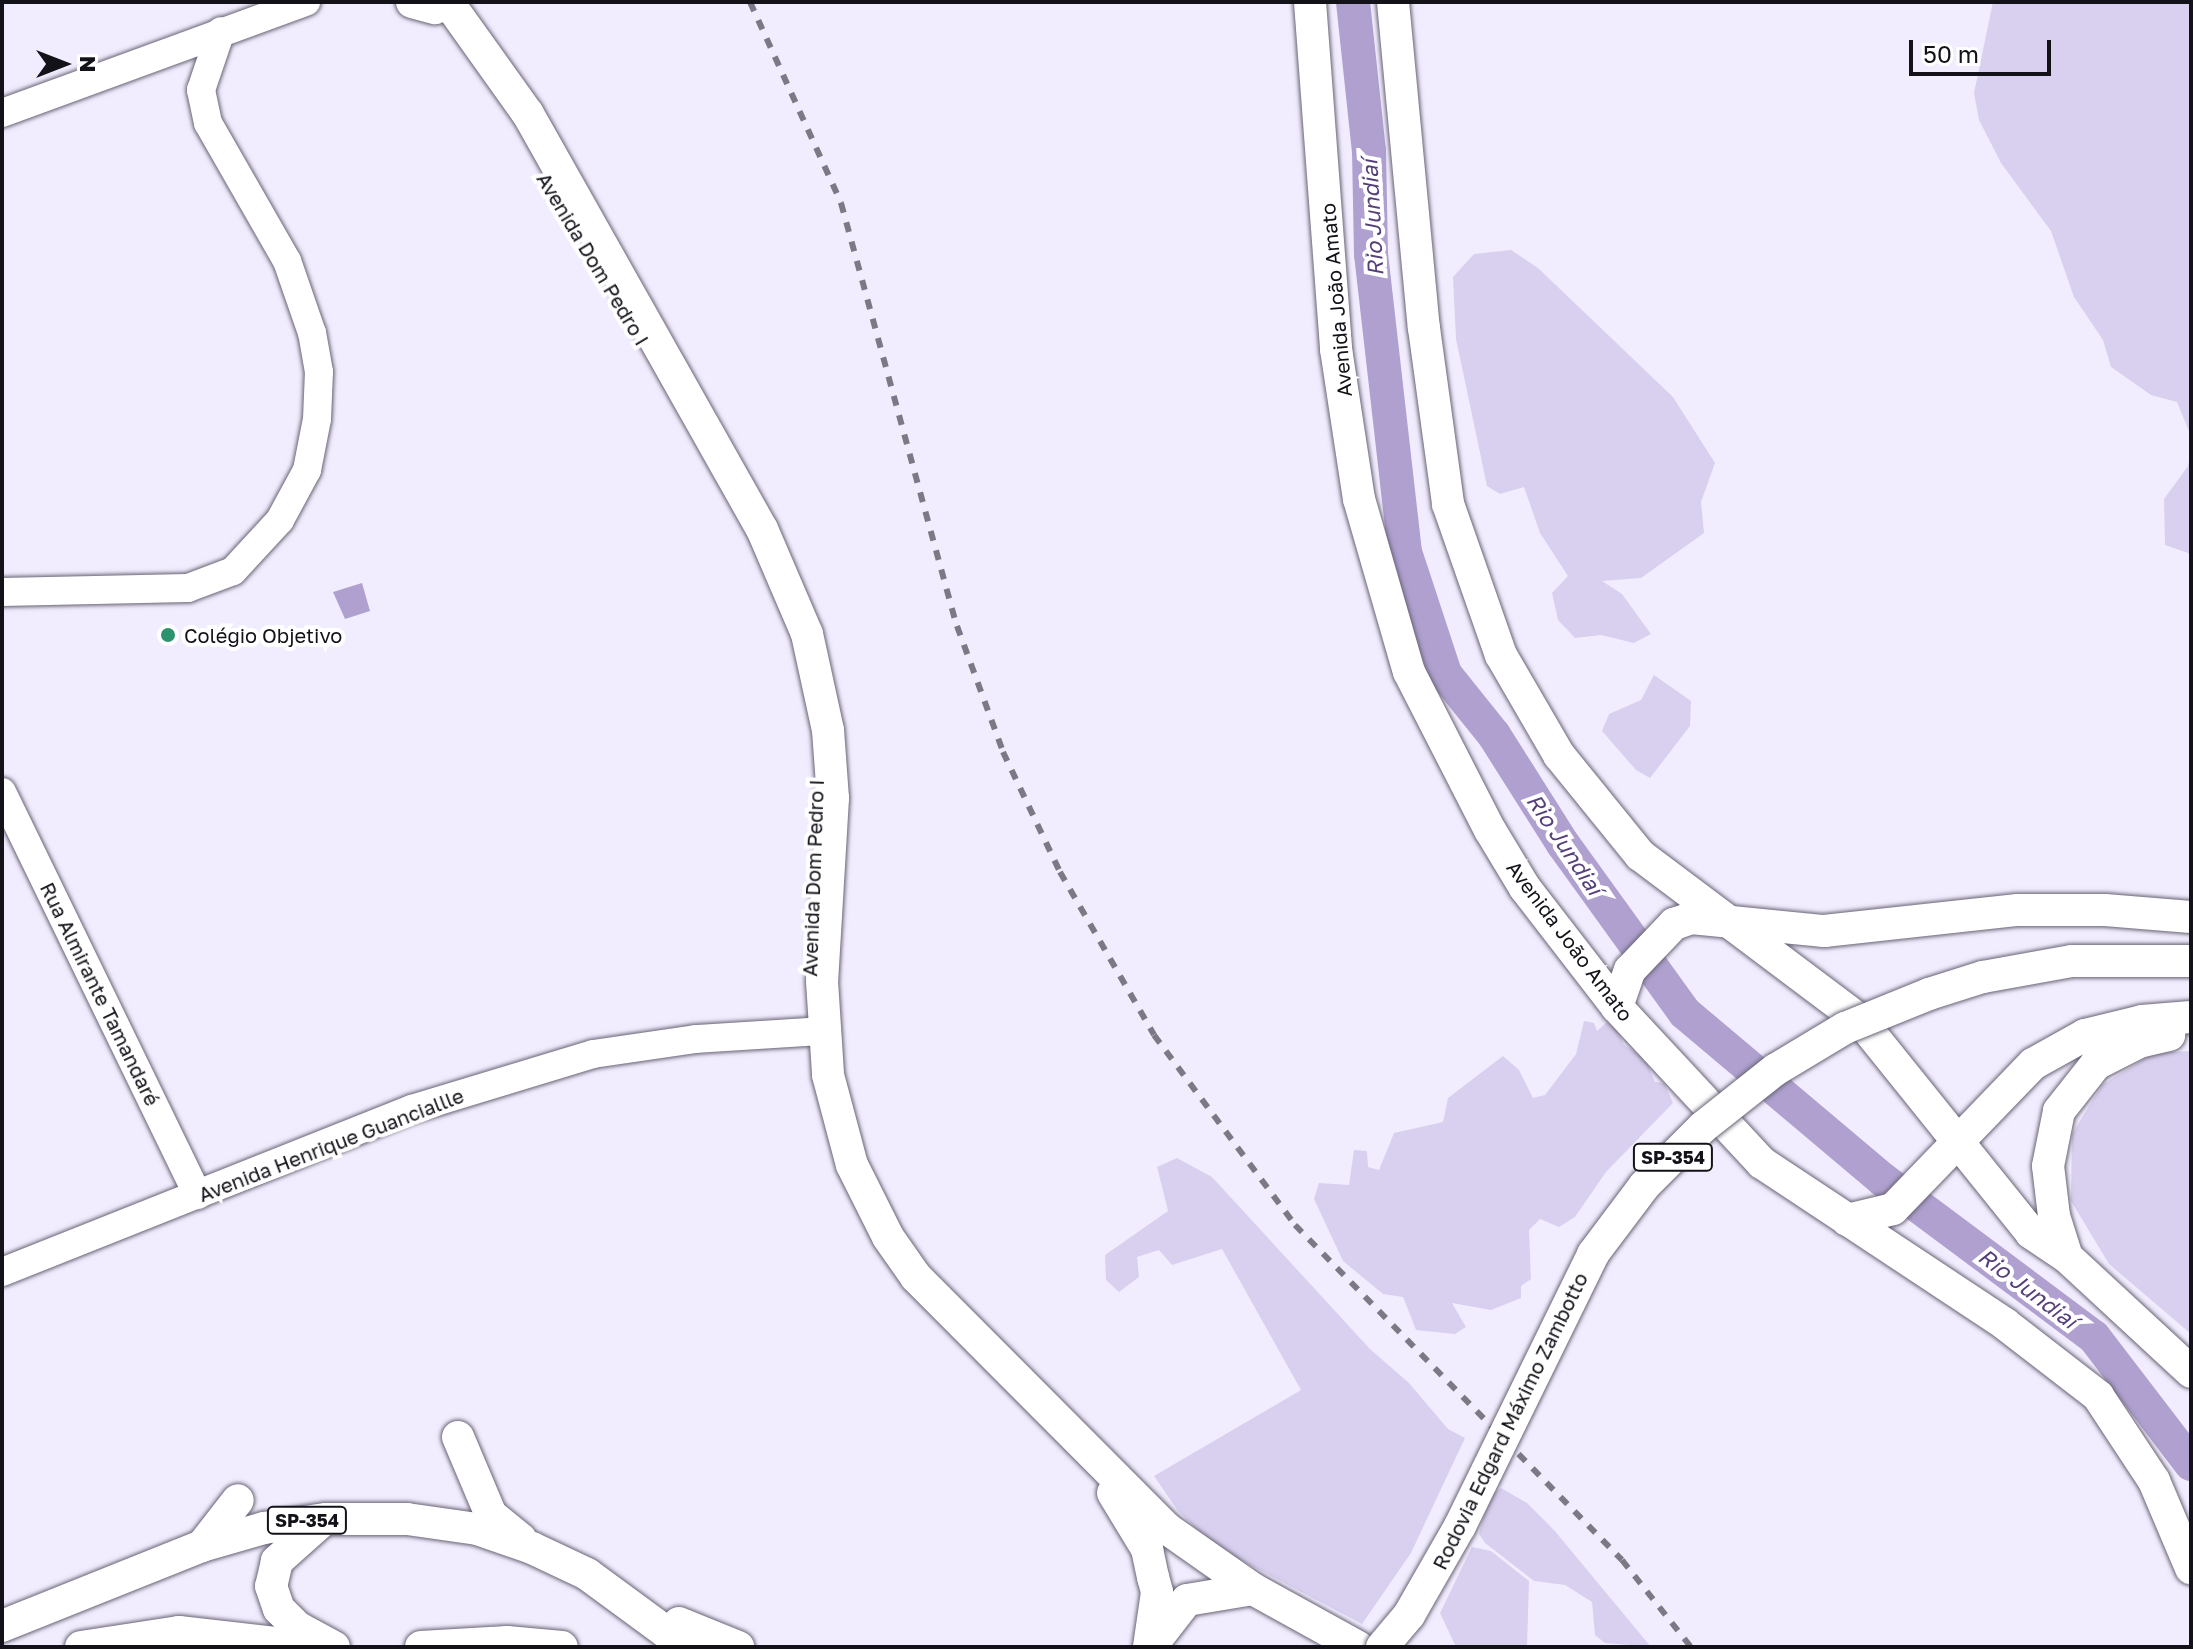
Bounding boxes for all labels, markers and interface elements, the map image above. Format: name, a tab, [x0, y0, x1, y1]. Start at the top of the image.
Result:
north arrow	[24, 24, 104, 104]
scale bar	[1913, 24, 2055, 74]
text: 50 m	[1923, 39, 1979, 68]
text: N	[75, 56, 102, 72]
water label: Rio Jundiaí	[1356, 159, 1388, 277]
street label: Avenida Dom Pedro I	[532, 168, 654, 350]
street label: Avenida João Amato	[1316, 202, 1356, 398]
place label: Colégio Objetivo	[184, 623, 342, 647]
marker: Colégio Objetivo	[159, 626, 177, 644]
street label: Avenida Dom Pedro I	[798, 779, 828, 977]
water label: Rio Jundiaí	[1522, 788, 1608, 900]
street label: Avenida João Amato	[1502, 856, 1638, 1026]
street label: Rua Almirante Tamandaré	[35, 878, 165, 1110]
street label: Avenida Henrique Guanciallle	[195, 1083, 467, 1207]
road number: SP-354	[1631, 1143, 1715, 1171]
water label: Rio Jundiaí	[1974, 1242, 2082, 1334]
street label: Rodovia Edgard Máximo Zambotto	[1427, 1269, 1593, 1573]
road number: SP-354	[265, 1506, 349, 1534]

